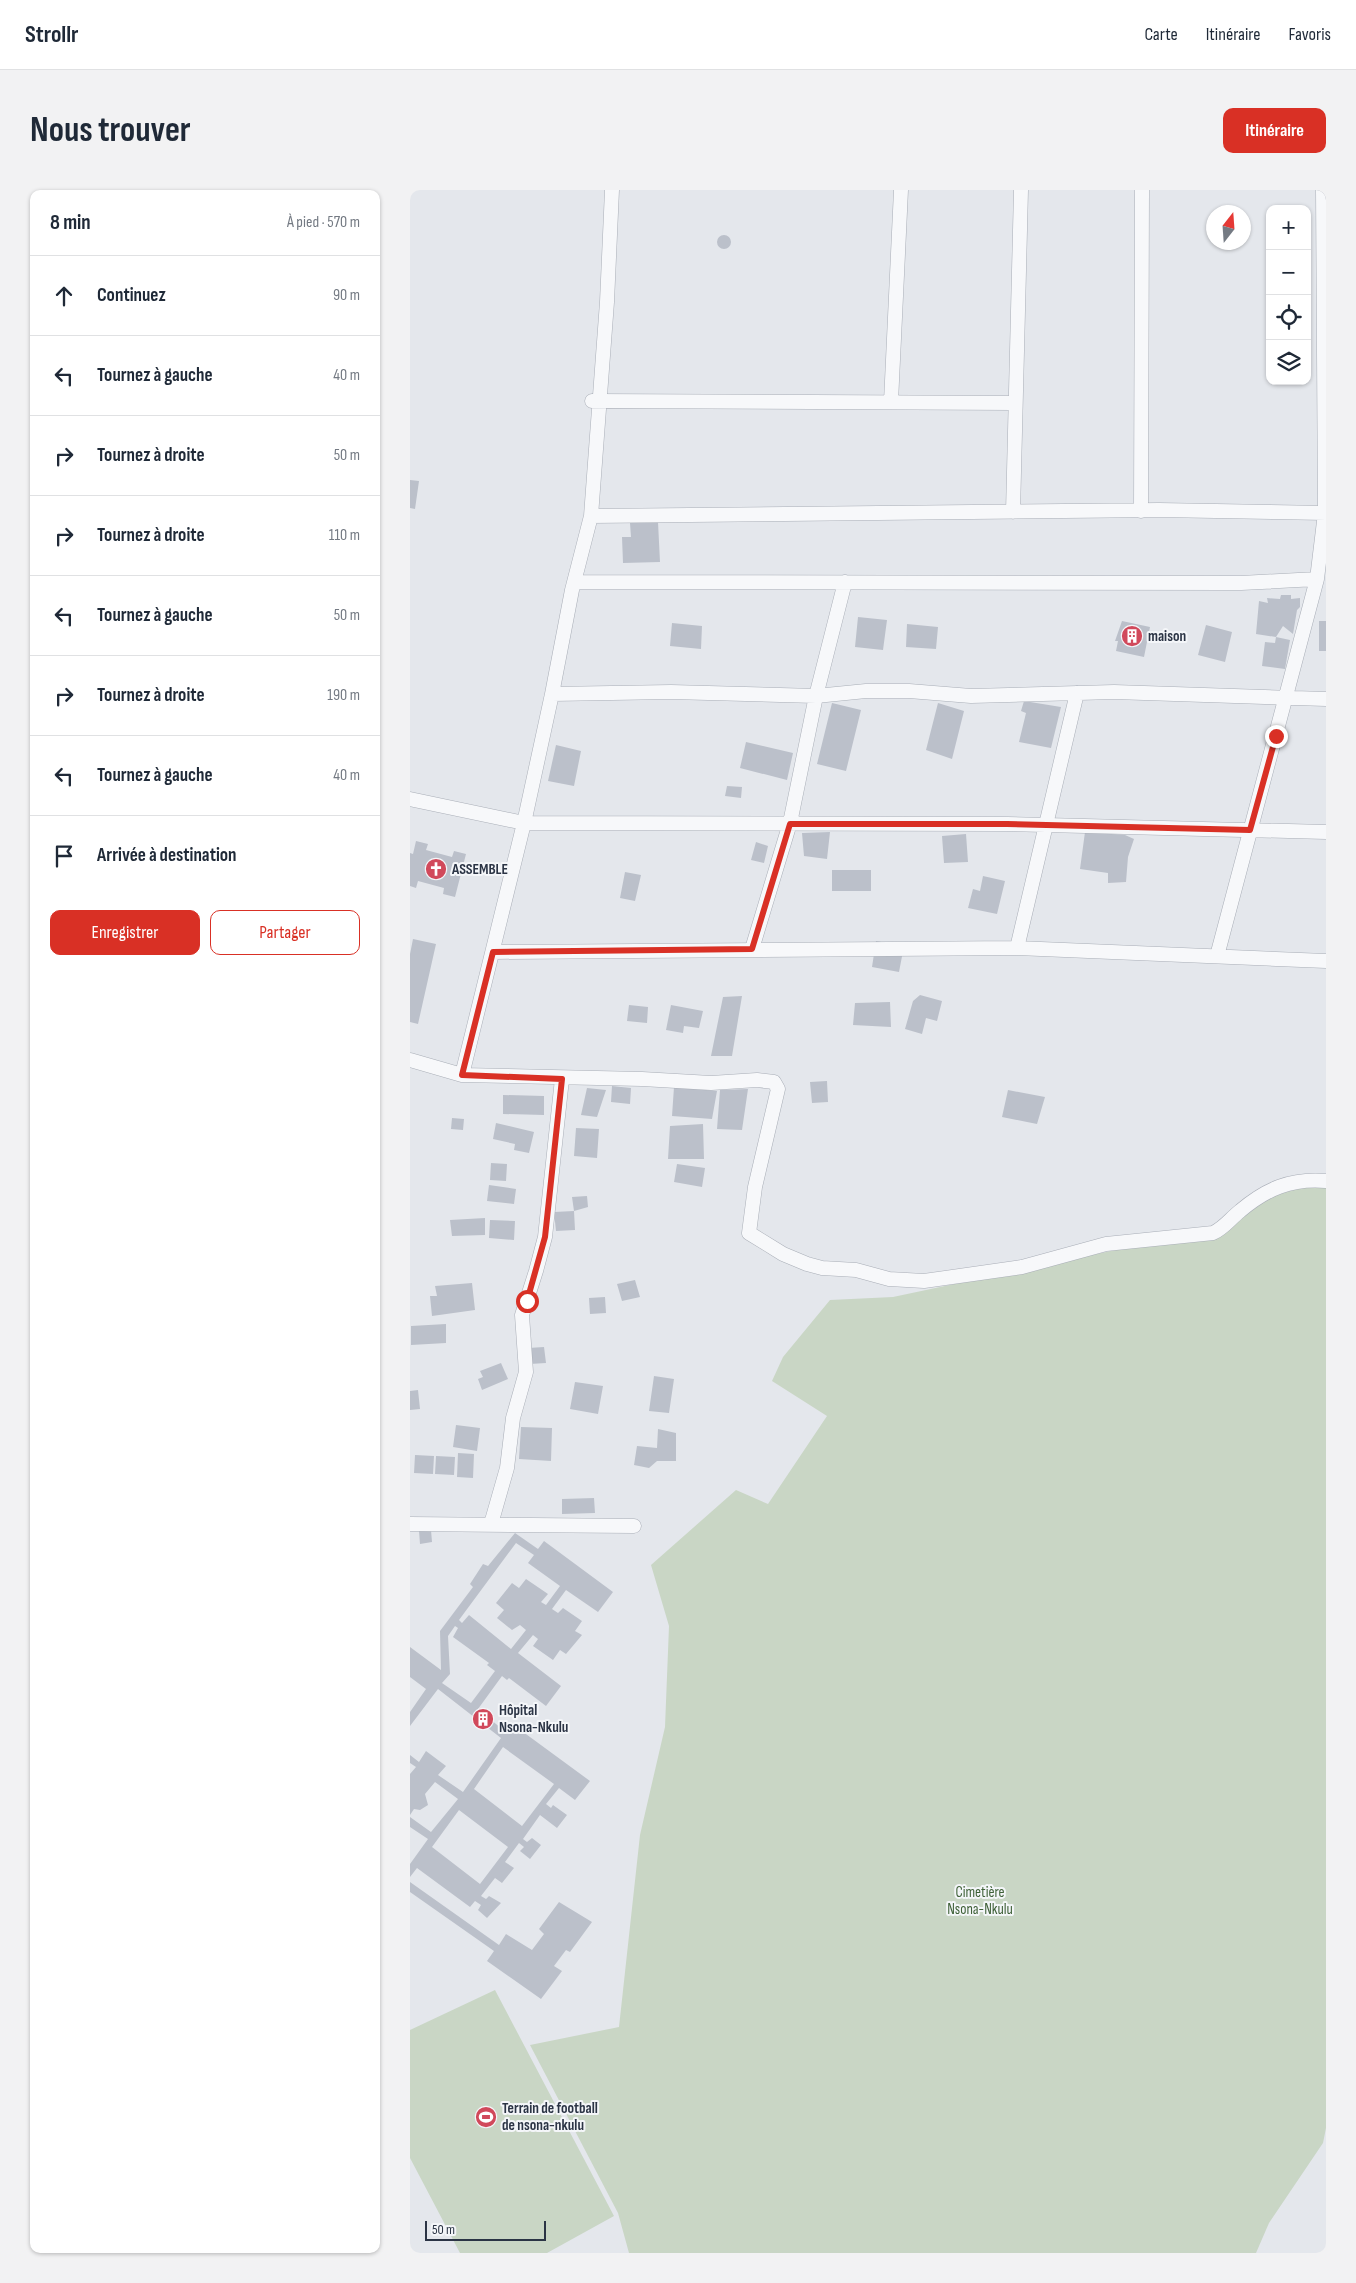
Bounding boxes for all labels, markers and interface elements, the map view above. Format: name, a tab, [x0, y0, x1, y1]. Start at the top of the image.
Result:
text: Strollr	[25, 20, 79, 49]
text: Carte	[1144, 24, 1178, 45]
text: Itinéraire	[1206, 24, 1260, 45]
text: Favoris	[1288, 24, 1331, 45]
button: Itinéraire	[1223, 108, 1326, 153]
text: Nous trouver	[30, 109, 191, 152]
north arrow	[1206, 205, 1251, 250]
map controls	[1266, 205, 1311, 385]
button: +	[1266, 205, 1311, 250]
text: 8 min	[50, 210, 91, 235]
text: À pied · 570 m	[287, 213, 360, 232]
button: −	[1266, 250, 1311, 295]
icon: ahead	[50, 282, 78, 310]
text: Continuez	[97, 284, 166, 307]
text: 90 m	[333, 286, 360, 305]
button: locate	[1266, 295, 1311, 340]
button: layers	[1266, 340, 1311, 385]
icon: left	[50, 362, 78, 390]
text: Tournez à gauche	[97, 364, 213, 387]
text: 40 m	[333, 366, 360, 385]
icon: right	[50, 442, 78, 470]
text: Tournez à droite	[97, 444, 205, 467]
text: 50 m	[334, 446, 360, 465]
icon: right	[50, 522, 78, 550]
text: Tournez à droite	[97, 524, 205, 547]
text: 110 m	[329, 526, 360, 545]
icon: left	[50, 602, 78, 630]
text: Tournez à gauche	[97, 604, 213, 627]
text: 50 m	[334, 606, 360, 625]
building icon: maison	[1120, 624, 1144, 648]
place label: maison	[1148, 627, 1186, 646]
icon: right	[50, 682, 78, 710]
text: Tournez à droite	[97, 684, 205, 707]
text: 190 m	[327, 686, 360, 705]
route end	[1265, 725, 1288, 748]
icon: left	[50, 762, 78, 790]
text: Tournez à gauche	[97, 764, 213, 787]
text: 40 m	[333, 766, 360, 785]
icon: arrive	[50, 842, 78, 870]
text: Arrivée à destination	[97, 844, 237, 867]
church icon: ASSEMBLE	[424, 857, 448, 881]
place label: ASSEMBLE	[451, 860, 508, 879]
button: Enregistrer	[50, 910, 200, 955]
button: Partager	[210, 910, 360, 955]
route start	[516, 1290, 539, 1313]
place label: Hôpital Nsona-Nkulu	[499, 1701, 568, 1737]
building icon: Hôpital Nsona-Nkulu	[471, 1707, 495, 1731]
park label: Cimetière Nsona-Nkulu	[947, 1883, 1013, 1919]
place label: Terrain de football de nsona-nkulu	[502, 2099, 598, 2135]
sports icon: Terrain de football de nsona-nkulu	[474, 2105, 498, 2129]
scale bar	[425, 2218, 546, 2241]
text: 50 m	[432, 2221, 455, 2238]

